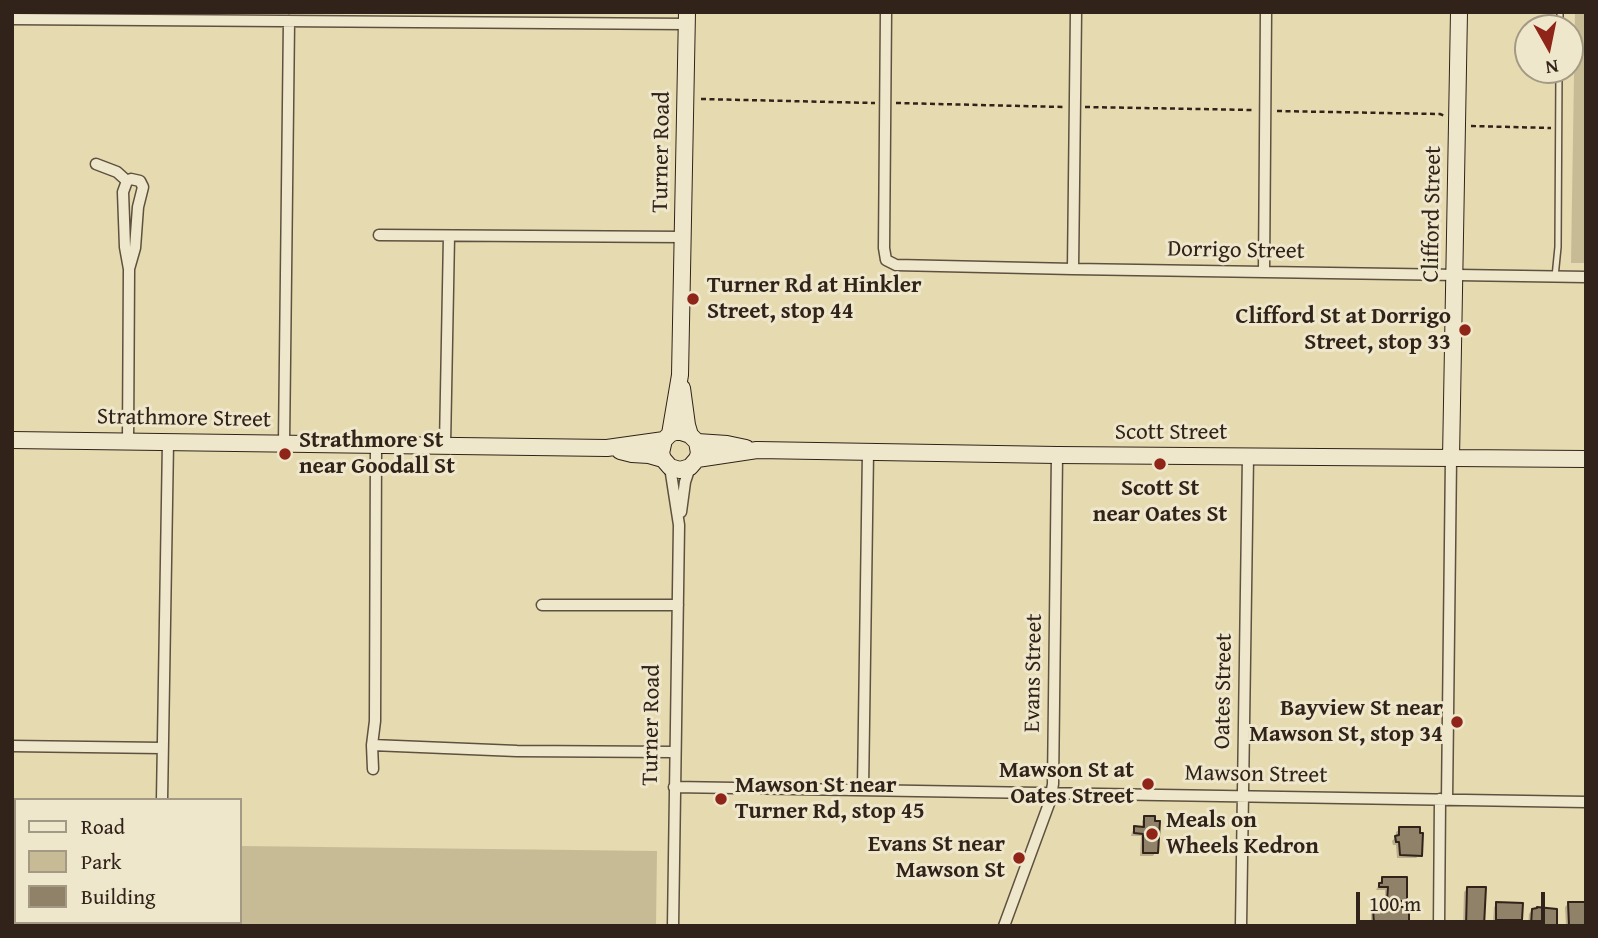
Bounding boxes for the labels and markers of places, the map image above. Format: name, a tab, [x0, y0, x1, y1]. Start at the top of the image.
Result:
place label: Turner Rd at Hinkler Street, stop 44	[707, 272, 922, 326]
marker: Turner Rd at Hinkler Street, stop 44	[685, 291, 701, 307]
place label: Clifford St at Dorrigo Street, stop 33	[1236, 303, 1451, 357]
marker: Clifford St at Dorrigo Street, stop 33	[1457, 322, 1473, 338]
place label: Strathmore St near Goodall St	[299, 427, 455, 481]
marker: Strathmore St near Goodall St	[277, 446, 293, 462]
marker: Scott St near Oates St	[1152, 456, 1168, 472]
place label: Scott St near Oates St	[1093, 475, 1227, 529]
place label: Bayview St near Mawson St, stop 34	[1249, 695, 1443, 749]
marker: Bayview St near Mawson St, stop 34	[1449, 714, 1465, 730]
place label: Mawson St at Oates Street	[999, 757, 1134, 811]
place label: Mawson St near Turner Rd, stop 45	[735, 772, 925, 826]
marker: Mawson St at Oates Street	[1140, 776, 1156, 792]
marker: Mawson St near Turner Rd, stop 45	[713, 791, 729, 807]
place label: Meals on Wheels Kedron	[1166, 807, 1319, 861]
marker: Meals on Wheels Kedron	[1144, 826, 1160, 842]
place label: Evans St near Mawson St	[868, 831, 1005, 885]
marker: Evans St near Mawson St	[1011, 850, 1027, 866]

